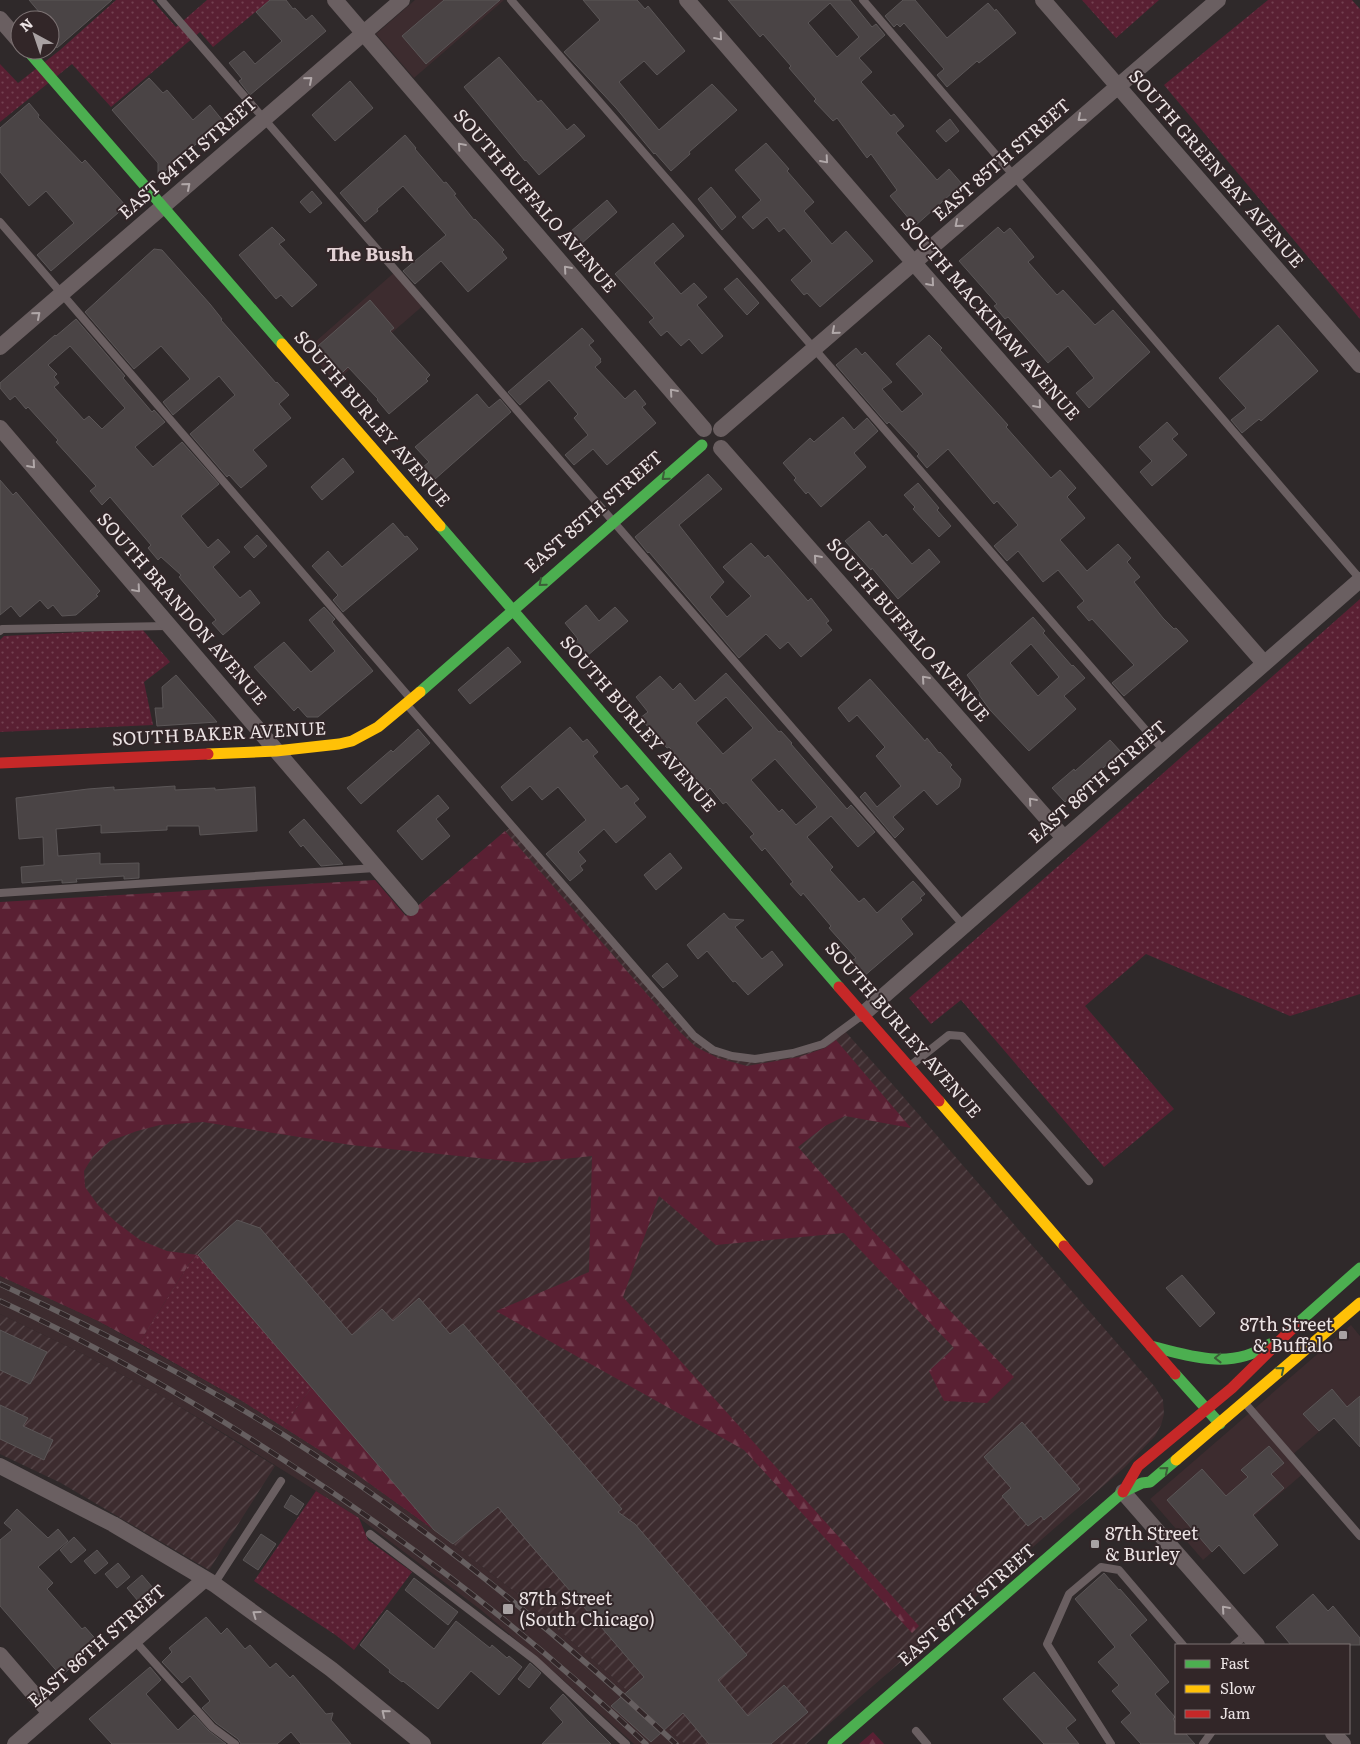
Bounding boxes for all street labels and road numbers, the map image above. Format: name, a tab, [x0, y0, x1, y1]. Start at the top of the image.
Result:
street label: SOUTH GREEN BAY AVENUE	[1123, 63, 1311, 273]
street label: EAST 84TH STREET	[112, 89, 262, 225]
street label: EAST 85TH STREET	[926, 91, 1076, 227]
street label: SOUTH BUFFALO AVENUE	[448, 102, 624, 298]
street label: SOUTH MACKINAW AVENUE	[895, 210, 1087, 426]
street label: SOUTH BURLEY AVENUE	[289, 324, 458, 512]
street label: EAST 85TH STREET	[518, 443, 668, 579]
street label: SOUTH BRANDON AVENUE	[92, 506, 274, 710]
street label: SOUTH BUFFALO AVENUE	[821, 531, 997, 727]
street label: SOUTH BURLEY AVENUE	[555, 629, 724, 817]
street label: SOUTH BAKER AVENUE	[111, 713, 327, 752]
street label: EAST 86TH STREET	[1022, 713, 1172, 849]
street label: SOUTH BURLEY AVENUE	[820, 935, 989, 1123]
street label: EAST 87TH STREET	[891, 1536, 1041, 1672]
street label: EAST 86TH STREET	[21, 1577, 171, 1713]

